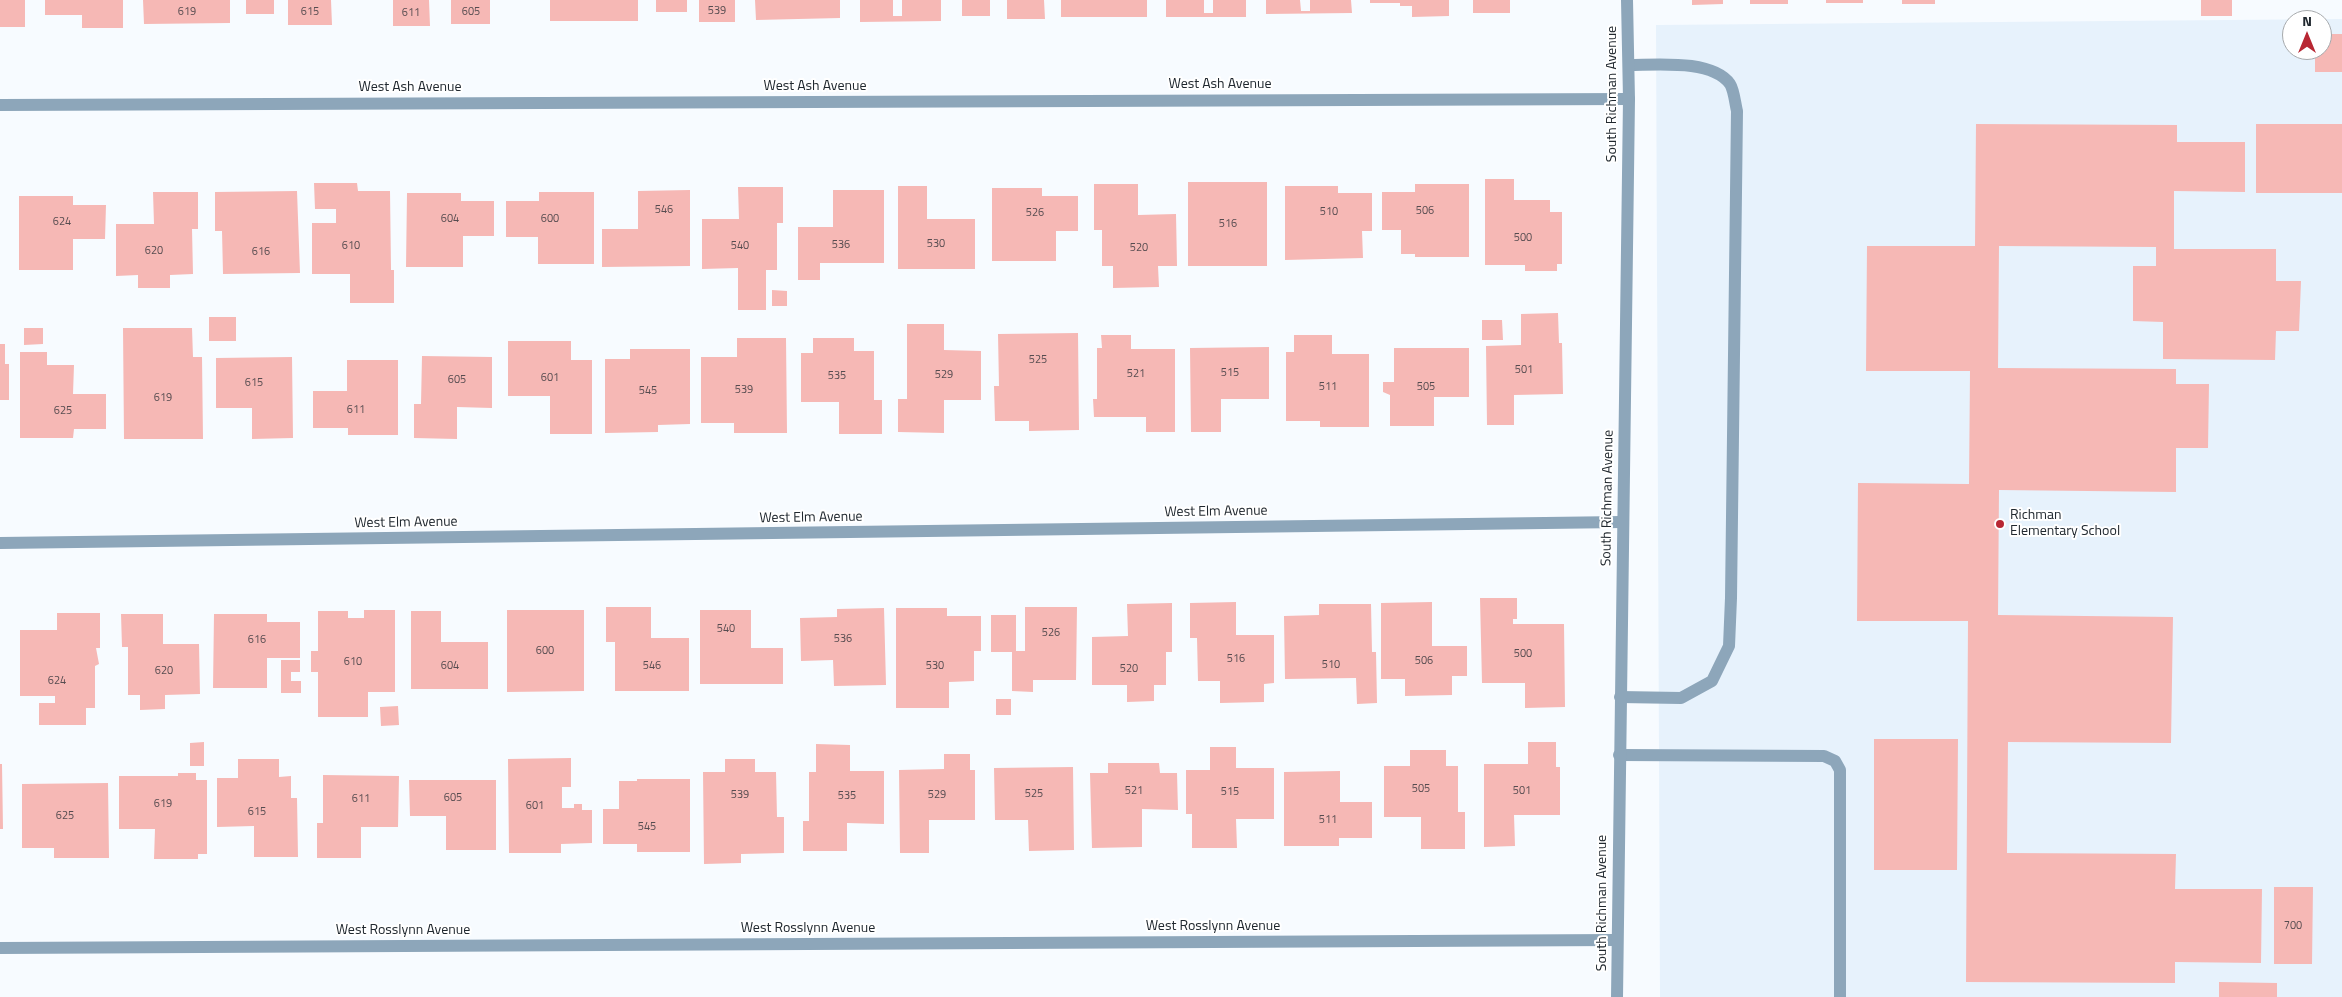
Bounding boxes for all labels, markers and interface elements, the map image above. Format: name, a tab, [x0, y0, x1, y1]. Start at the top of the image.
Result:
house number: 539	[708, 4, 726, 18]
house number: 619	[178, 5, 196, 19]
house number: 615	[301, 5, 319, 19]
house number: 605	[462, 5, 480, 19]
house number: 611	[402, 6, 420, 20]
north arrow	[2282, 10, 2332, 60]
text: N	[2302, 10, 2312, 31]
street label: South Richman Avenue	[1605, 26, 1621, 162]
street label: West Ash Avenue	[1169, 77, 1271, 93]
street label: West Ash Avenue	[764, 79, 866, 95]
street label: West Ash Avenue	[359, 80, 461, 96]
house number: 546	[655, 203, 673, 217]
house number: 506	[1416, 204, 1434, 218]
house number: 510	[1320, 205, 1338, 219]
house number: 526	[1026, 206, 1044, 220]
house number: 604	[441, 212, 459, 226]
house number: 600	[541, 212, 559, 226]
house number: 624	[53, 215, 71, 229]
house number: 516	[1219, 217, 1237, 231]
house number: 500	[1514, 231, 1532, 245]
house number: 530	[927, 237, 945, 251]
house number: 536	[832, 238, 850, 252]
house number: 610	[342, 239, 360, 253]
house number: 540	[731, 239, 749, 253]
house number: 520	[1130, 241, 1148, 255]
house number: 620	[145, 244, 163, 258]
house number: 616	[252, 245, 270, 259]
house number: 525	[1029, 353, 1047, 367]
house number: 501	[1515, 363, 1533, 377]
house number: 515	[1221, 366, 1239, 380]
house number: 521	[1127, 367, 1145, 381]
house number: 529	[935, 368, 953, 382]
house number: 535	[828, 369, 846, 383]
house number: 601	[541, 371, 559, 385]
house number: 605	[448, 373, 466, 387]
house number: 615	[245, 376, 263, 390]
house number: 511	[1319, 380, 1337, 394]
house number: 505	[1417, 380, 1435, 394]
house number: 539	[735, 383, 753, 397]
house number: 545	[639, 384, 657, 398]
house number: 619	[154, 391, 172, 405]
house number: 611	[347, 403, 365, 417]
house number: 625	[54, 404, 72, 418]
street label: South Richman Avenue	[1598, 430, 1618, 566]
street label: West Elm Avenue	[1164, 503, 1268, 521]
place label: Richman Elementary School	[2010, 508, 2120, 540]
street label: West Elm Avenue	[759, 509, 863, 527]
street label: West Elm Avenue	[354, 514, 458, 532]
marker: Richman Elementary School	[1994, 518, 2006, 530]
house number: 540	[717, 622, 735, 636]
house number: 526	[1042, 626, 1060, 640]
house number: 536	[834, 632, 852, 646]
house number: 616	[248, 633, 266, 647]
house number: 600	[536, 644, 554, 658]
house number: 500	[1514, 647, 1532, 661]
house number: 516	[1227, 652, 1245, 666]
house number: 506	[1415, 654, 1433, 668]
house number: 610	[344, 655, 362, 669]
house number: 510	[1322, 658, 1340, 672]
house number: 604	[441, 659, 459, 673]
house number: 546	[643, 659, 661, 673]
house number: 530	[926, 659, 944, 673]
house number: 520	[1120, 662, 1138, 676]
house number: 620	[155, 664, 173, 678]
house number: 624	[48, 674, 66, 688]
house number: 505	[1412, 782, 1430, 796]
house number: 521	[1125, 784, 1143, 798]
house number: 501	[1513, 784, 1531, 798]
house number: 515	[1221, 785, 1239, 799]
house number: 525	[1025, 787, 1043, 801]
house number: 539	[731, 788, 749, 802]
house number: 529	[928, 788, 946, 802]
house number: 535	[838, 789, 856, 803]
house number: 605	[444, 791, 462, 805]
house number: 611	[352, 792, 370, 806]
house number: 619	[154, 797, 172, 811]
house number: 601	[526, 799, 544, 813]
house number: 615	[248, 805, 266, 819]
house number: 625	[56, 809, 74, 823]
house number: 511	[1319, 813, 1337, 827]
house number: 545	[638, 820, 656, 834]
street label: South Richman Avenue	[1595, 835, 1611, 971]
street label: West Rosslynn Avenue	[1146, 919, 1280, 935]
house number: 700	[2284, 919, 2302, 933]
street label: West Rosslynn Avenue	[741, 921, 875, 937]
street label: West Rosslynn Avenue	[336, 923, 470, 939]

